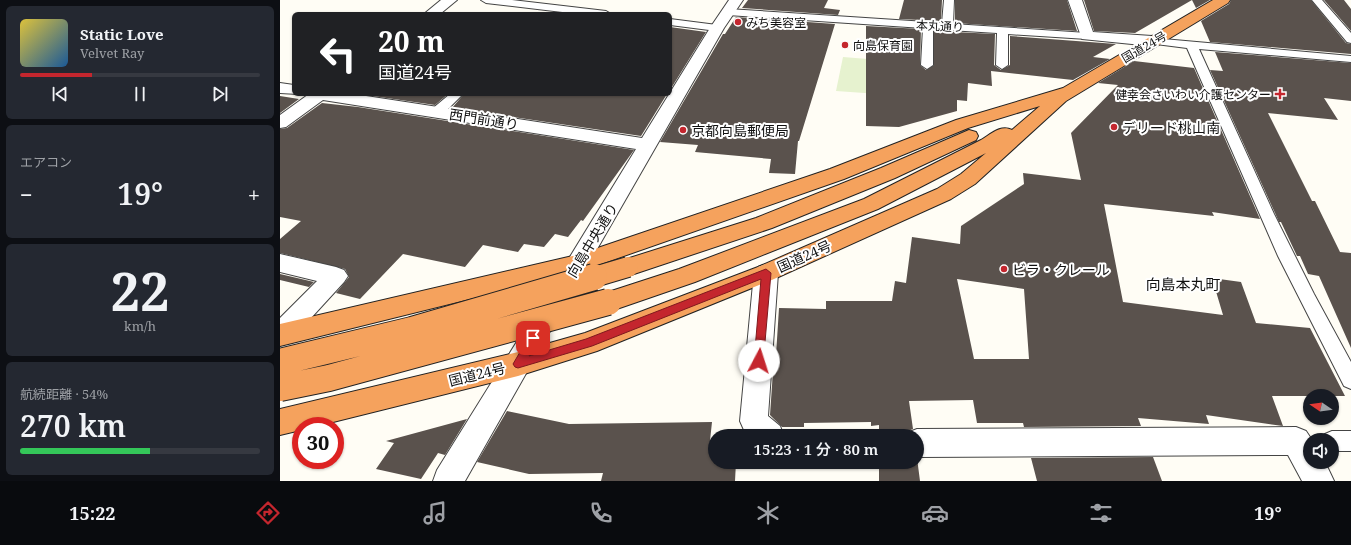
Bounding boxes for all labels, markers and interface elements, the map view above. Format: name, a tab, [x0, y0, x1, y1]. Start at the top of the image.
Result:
place label: みち美容室	[746, 14, 806, 31]
street label: 本丸通り	[916, 16, 964, 36]
marker: みち美容室	[733, 17, 743, 27]
text: 20 m	[378, 22, 445, 60]
text: Static Love	[80, 24, 164, 44]
street label: 国道24号	[1118, 27, 1170, 67]
icon: left	[312, 28, 364, 80]
place label: 向島保育園	[853, 37, 913, 54]
marker: 向島保育園	[840, 40, 850, 50]
text: Velvet Ray	[80, 44, 144, 62]
text: 国道24号	[378, 60, 452, 84]
icon: previous	[49, 83, 71, 105]
icon: pause	[129, 83, 151, 105]
icon: next	[209, 83, 231, 105]
place label: 健幸会さいわい介護センター	[1115, 86, 1271, 103]
marker: 健幸会さいわい介護センター	[1274, 88, 1286, 100]
street label: 西門前通り	[448, 104, 520, 134]
place label: デリード桃山南	[1122, 118, 1220, 137]
place label: 京都向島郵便局	[691, 121, 789, 140]
marker: デリード桃山南	[1109, 122, 1119, 132]
marker: 京都向島郵便局	[678, 125, 688, 135]
text: エアコン	[20, 153, 72, 171]
text: 19°	[117, 173, 163, 214]
text: −	[20, 179, 33, 209]
text: +	[248, 179, 260, 209]
street label: 向島中央通り	[562, 199, 622, 281]
street label: 国道24号	[774, 236, 834, 276]
text: 22	[111, 255, 169, 326]
place label: ビラ・クレール	[1012, 260, 1110, 279]
marker: ビラ・クレール	[999, 264, 1009, 274]
district label: 向島本丸町	[1145, 274, 1221, 294]
text: km/h	[124, 317, 156, 335]
pin	[516, 321, 550, 355]
icon: arrive	[522, 327, 544, 349]
position arrow	[738, 340, 780, 382]
street label: 国道24号	[447, 358, 507, 390]
text: 航続距離 · 54%	[20, 385, 108, 403]
north arrow	[1303, 389, 1339, 425]
map controls	[1303, 389, 1339, 469]
text: 270 km	[20, 405, 126, 446]
speed limit sign: 30	[292, 417, 344, 469]
button: sound	[1303, 433, 1339, 469]
text: 15:23 · 1 分 · 80 m	[754, 439, 878, 459]
icon: directions	[254, 499, 282, 527]
icon: music	[421, 499, 449, 527]
icon: phone	[587, 499, 615, 527]
icon: climate	[754, 499, 782, 527]
icon: car	[921, 499, 949, 527]
icon: filters	[1087, 499, 1115, 527]
text: 15:22	[69, 501, 115, 525]
text: 19°	[1254, 501, 1282, 525]

